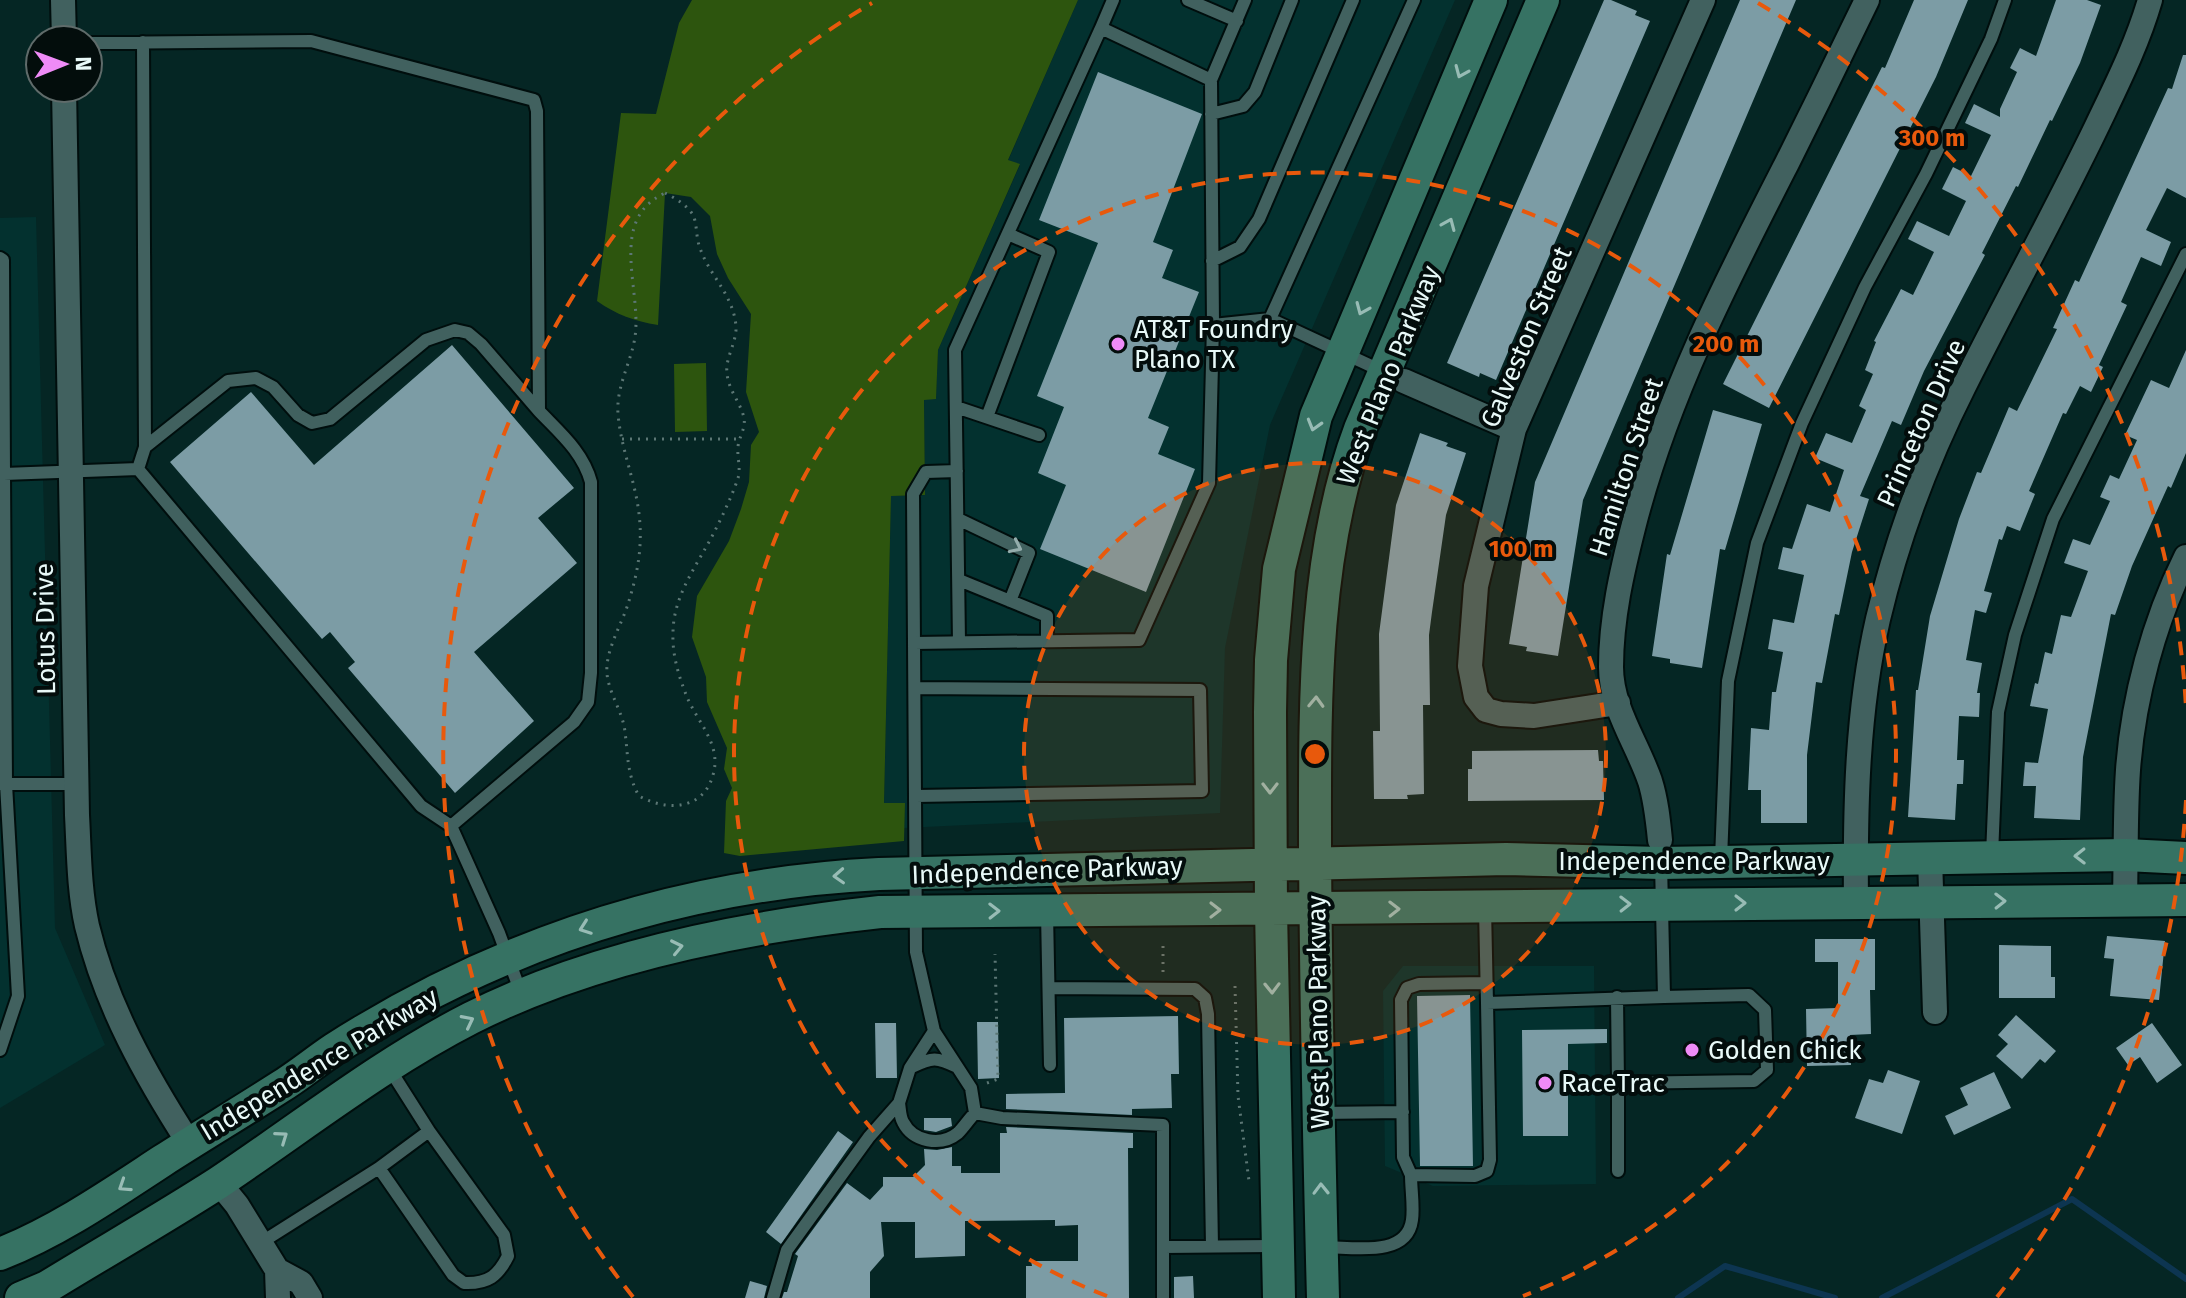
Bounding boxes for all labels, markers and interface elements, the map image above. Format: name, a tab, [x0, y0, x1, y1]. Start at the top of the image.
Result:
north arrow	[24, 24, 104, 104]
text: N	[70, 56, 97, 71]
one-way arrow	[1454, 64, 1470, 78]
text: 300 m	[1898, 124, 1965, 152]
one-way arrow	[1439, 218, 1455, 232]
street label: Galveston Street	[1474, 242, 1579, 432]
street label: West Plano Parkway	[1330, 261, 1447, 489]
one-way arrow	[1355, 301, 1371, 315]
place label: AT&T Foundry Plano TX	[1134, 314, 1293, 375]
text: 200 m	[1693, 330, 1759, 358]
street label: Princeton Drive	[1871, 334, 1972, 512]
marker: AT&T Foundry Plano TX	[1109, 335, 1127, 353]
street label: Hamilton Street	[1583, 373, 1670, 560]
one-way arrow	[1307, 417, 1323, 431]
text: 100 m	[1488, 535, 1554, 563]
one-way arrow	[1008, 537, 1022, 553]
street label: Lotus Drive	[29, 563, 62, 695]
one-way arrow	[1308, 695, 1325, 708]
centre of rings	[1301, 740, 1329, 768]
one-way arrow	[1262, 782, 1279, 795]
street label: Independence Parkway	[1558, 846, 1830, 877]
one-way arrow	[2073, 847, 2086, 865]
street label: Independence Parkway	[911, 850, 1183, 891]
one-way arrow	[832, 867, 845, 884]
one-way arrow	[1994, 892, 2007, 910]
one-way arrow	[1734, 894, 1747, 911]
street label: West Plano Parkway	[1301, 895, 1336, 1129]
one-way arrow	[1619, 895, 1632, 913]
one-way arrow	[1388, 900, 1401, 918]
one-way arrow	[1209, 901, 1222, 919]
one-way arrow	[988, 902, 1001, 920]
one-way arrow	[578, 918, 592, 935]
one-way arrow	[669, 939, 683, 956]
street label: Independence Parkway	[195, 981, 444, 1148]
one-way arrow	[1263, 982, 1281, 995]
one-way arrow	[459, 1015, 474, 1030]
place label: Golden Chick	[1708, 1035, 1862, 1066]
marker: Golden Chick	[1683, 1041, 1701, 1059]
place label: RaceTrac	[1561, 1068, 1665, 1099]
marker: RaceTrac	[1536, 1074, 1554, 1092]
one-way arrow	[273, 1132, 287, 1147]
one-way arrow	[119, 1176, 133, 1191]
one-way arrow	[1312, 1182, 1329, 1195]

